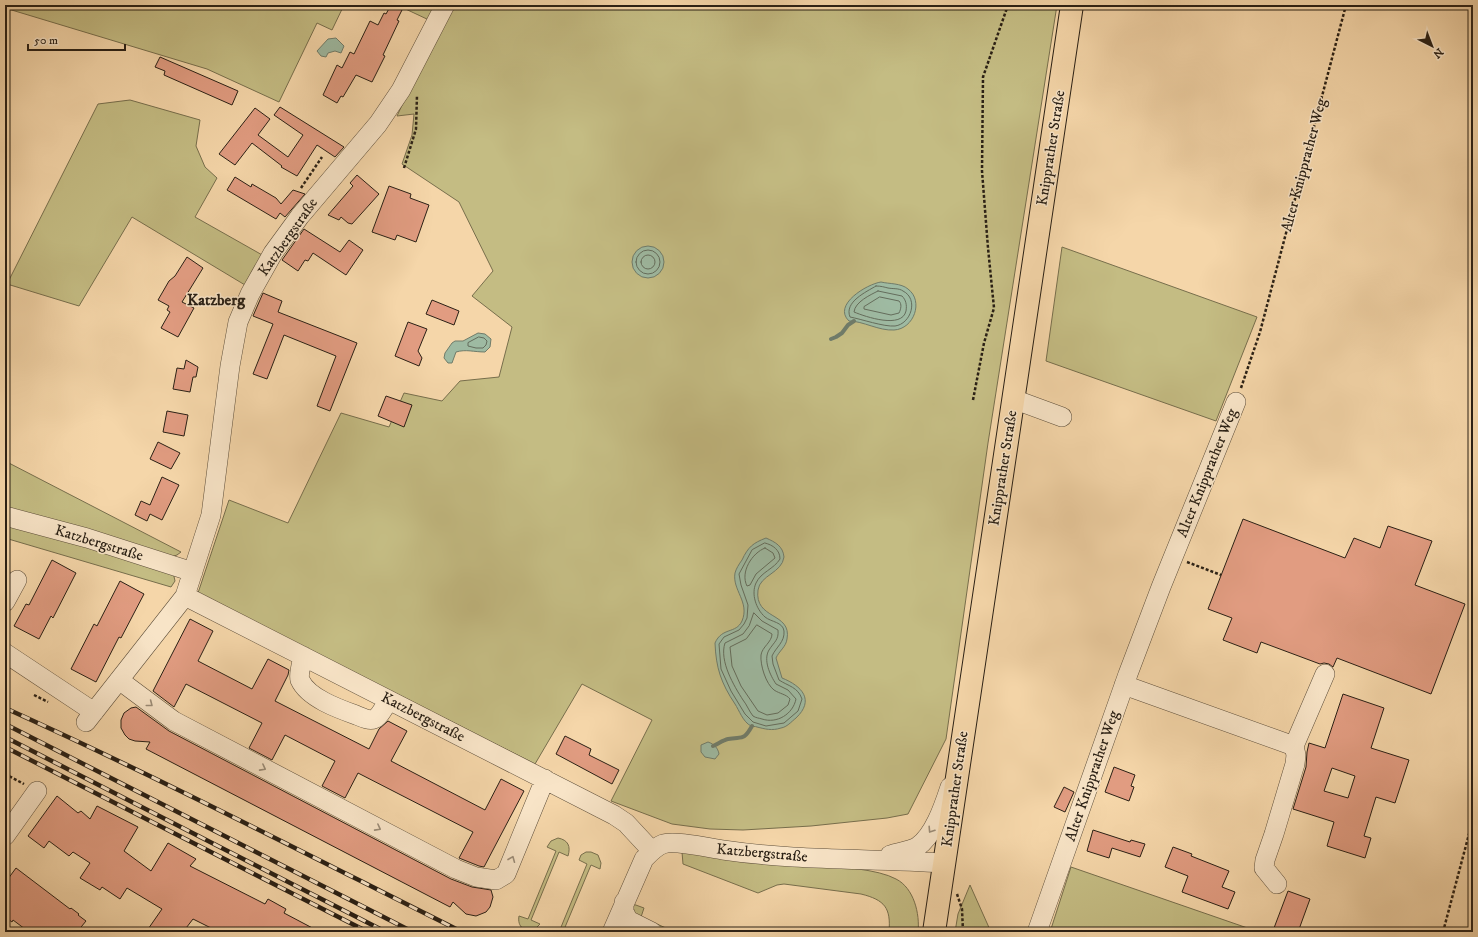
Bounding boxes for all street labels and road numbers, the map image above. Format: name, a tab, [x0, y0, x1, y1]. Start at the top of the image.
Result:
street label: Knipprather Straße	[1032, 89, 1070, 207]
street label: Alter Knipprather Weg	[1277, 96, 1331, 234]
street label: Katzbergstraße	[254, 194, 322, 280]
street label: Alter Knipprather Weg	[1172, 405, 1242, 540]
street label: Knipprather Straße	[984, 409, 1022, 527]
street label: Katzbergstraße	[53, 521, 145, 565]
street label: Katzbergstraße	[378, 688, 468, 746]
street label: Alter Knipprather Weg	[1061, 707, 1124, 844]
street label: Knipprather Straße	[937, 730, 973, 848]
street label: Katzbergstraße	[716, 840, 808, 866]

